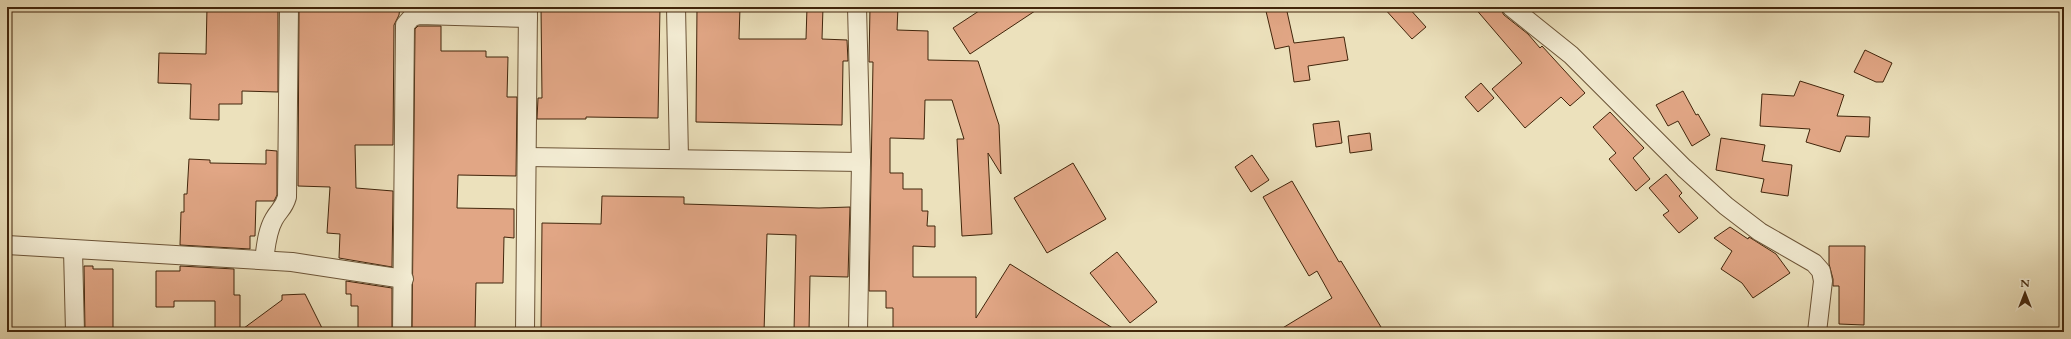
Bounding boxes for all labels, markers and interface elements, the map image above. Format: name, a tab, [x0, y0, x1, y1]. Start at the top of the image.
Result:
north arrow	[2005, 273, 2045, 313]
text: N	[2020, 276, 2030, 291]

